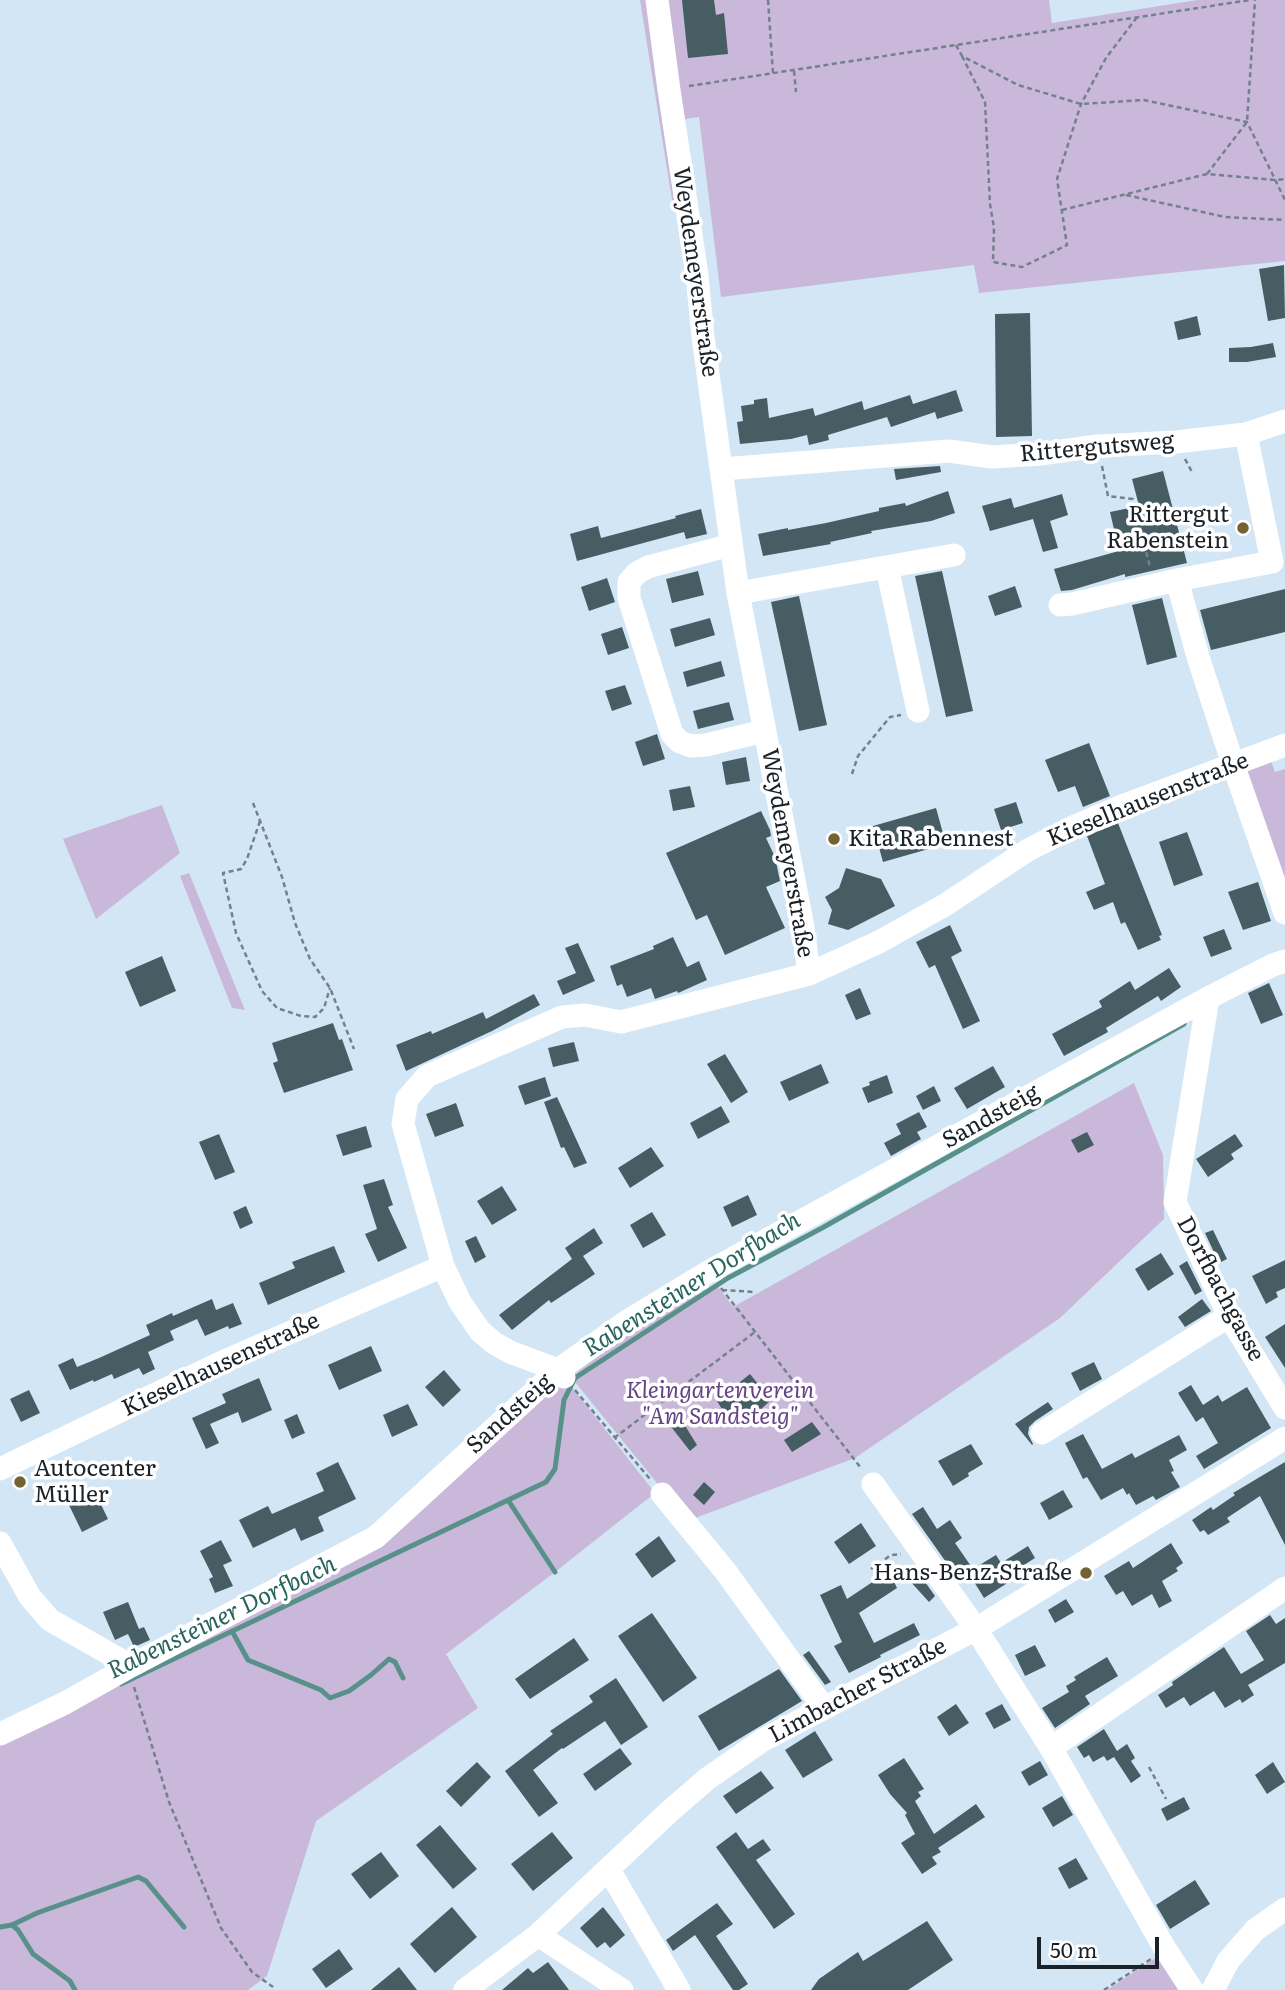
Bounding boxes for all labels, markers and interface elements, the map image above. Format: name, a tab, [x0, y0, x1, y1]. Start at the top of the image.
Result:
street label: Weydemeyerstraße	[667, 165, 723, 379]
street label: Rittergutsweg	[1019, 428, 1175, 468]
place label: Rittergut Rabenstein	[1106, 501, 1229, 555]
marker: Rittergut Rabenstein	[1235, 520, 1251, 536]
street label: Weydemeyerstraße	[755, 746, 819, 960]
street label: Kieselhausenstraße	[1043, 747, 1253, 853]
place label: Kita Rabennest	[848, 825, 1013, 853]
marker: Kita Rabennest	[826, 831, 842, 847]
street label: Sandsteig	[938, 1079, 1044, 1155]
water label: Rabensteiner Dorfbach	[578, 1206, 806, 1364]
street label: Dorfbachgasse	[1170, 1212, 1270, 1366]
street label: Kieselhausenstraße	[118, 1307, 324, 1423]
street label: Sandsteig	[461, 1368, 559, 1460]
park label: Kleingartenverein "Am Sandsteig"	[626, 1377, 814, 1431]
place label: Autocenter Müller	[34, 1455, 156, 1509]
marker: Autocenter Müller	[12, 1474, 28, 1490]
water label: Rabensteiner Dorfbach	[103, 1550, 341, 1686]
place label: Hans-Benz-Straße	[873, 1559, 1072, 1587]
marker: Hans-Benz-Straße	[1078, 1565, 1094, 1581]
street label: Limbacher Straße	[765, 1633, 951, 1749]
scale bar	[1040, 1924, 1162, 1968]
text: 50 m	[1050, 1933, 1097, 1964]

